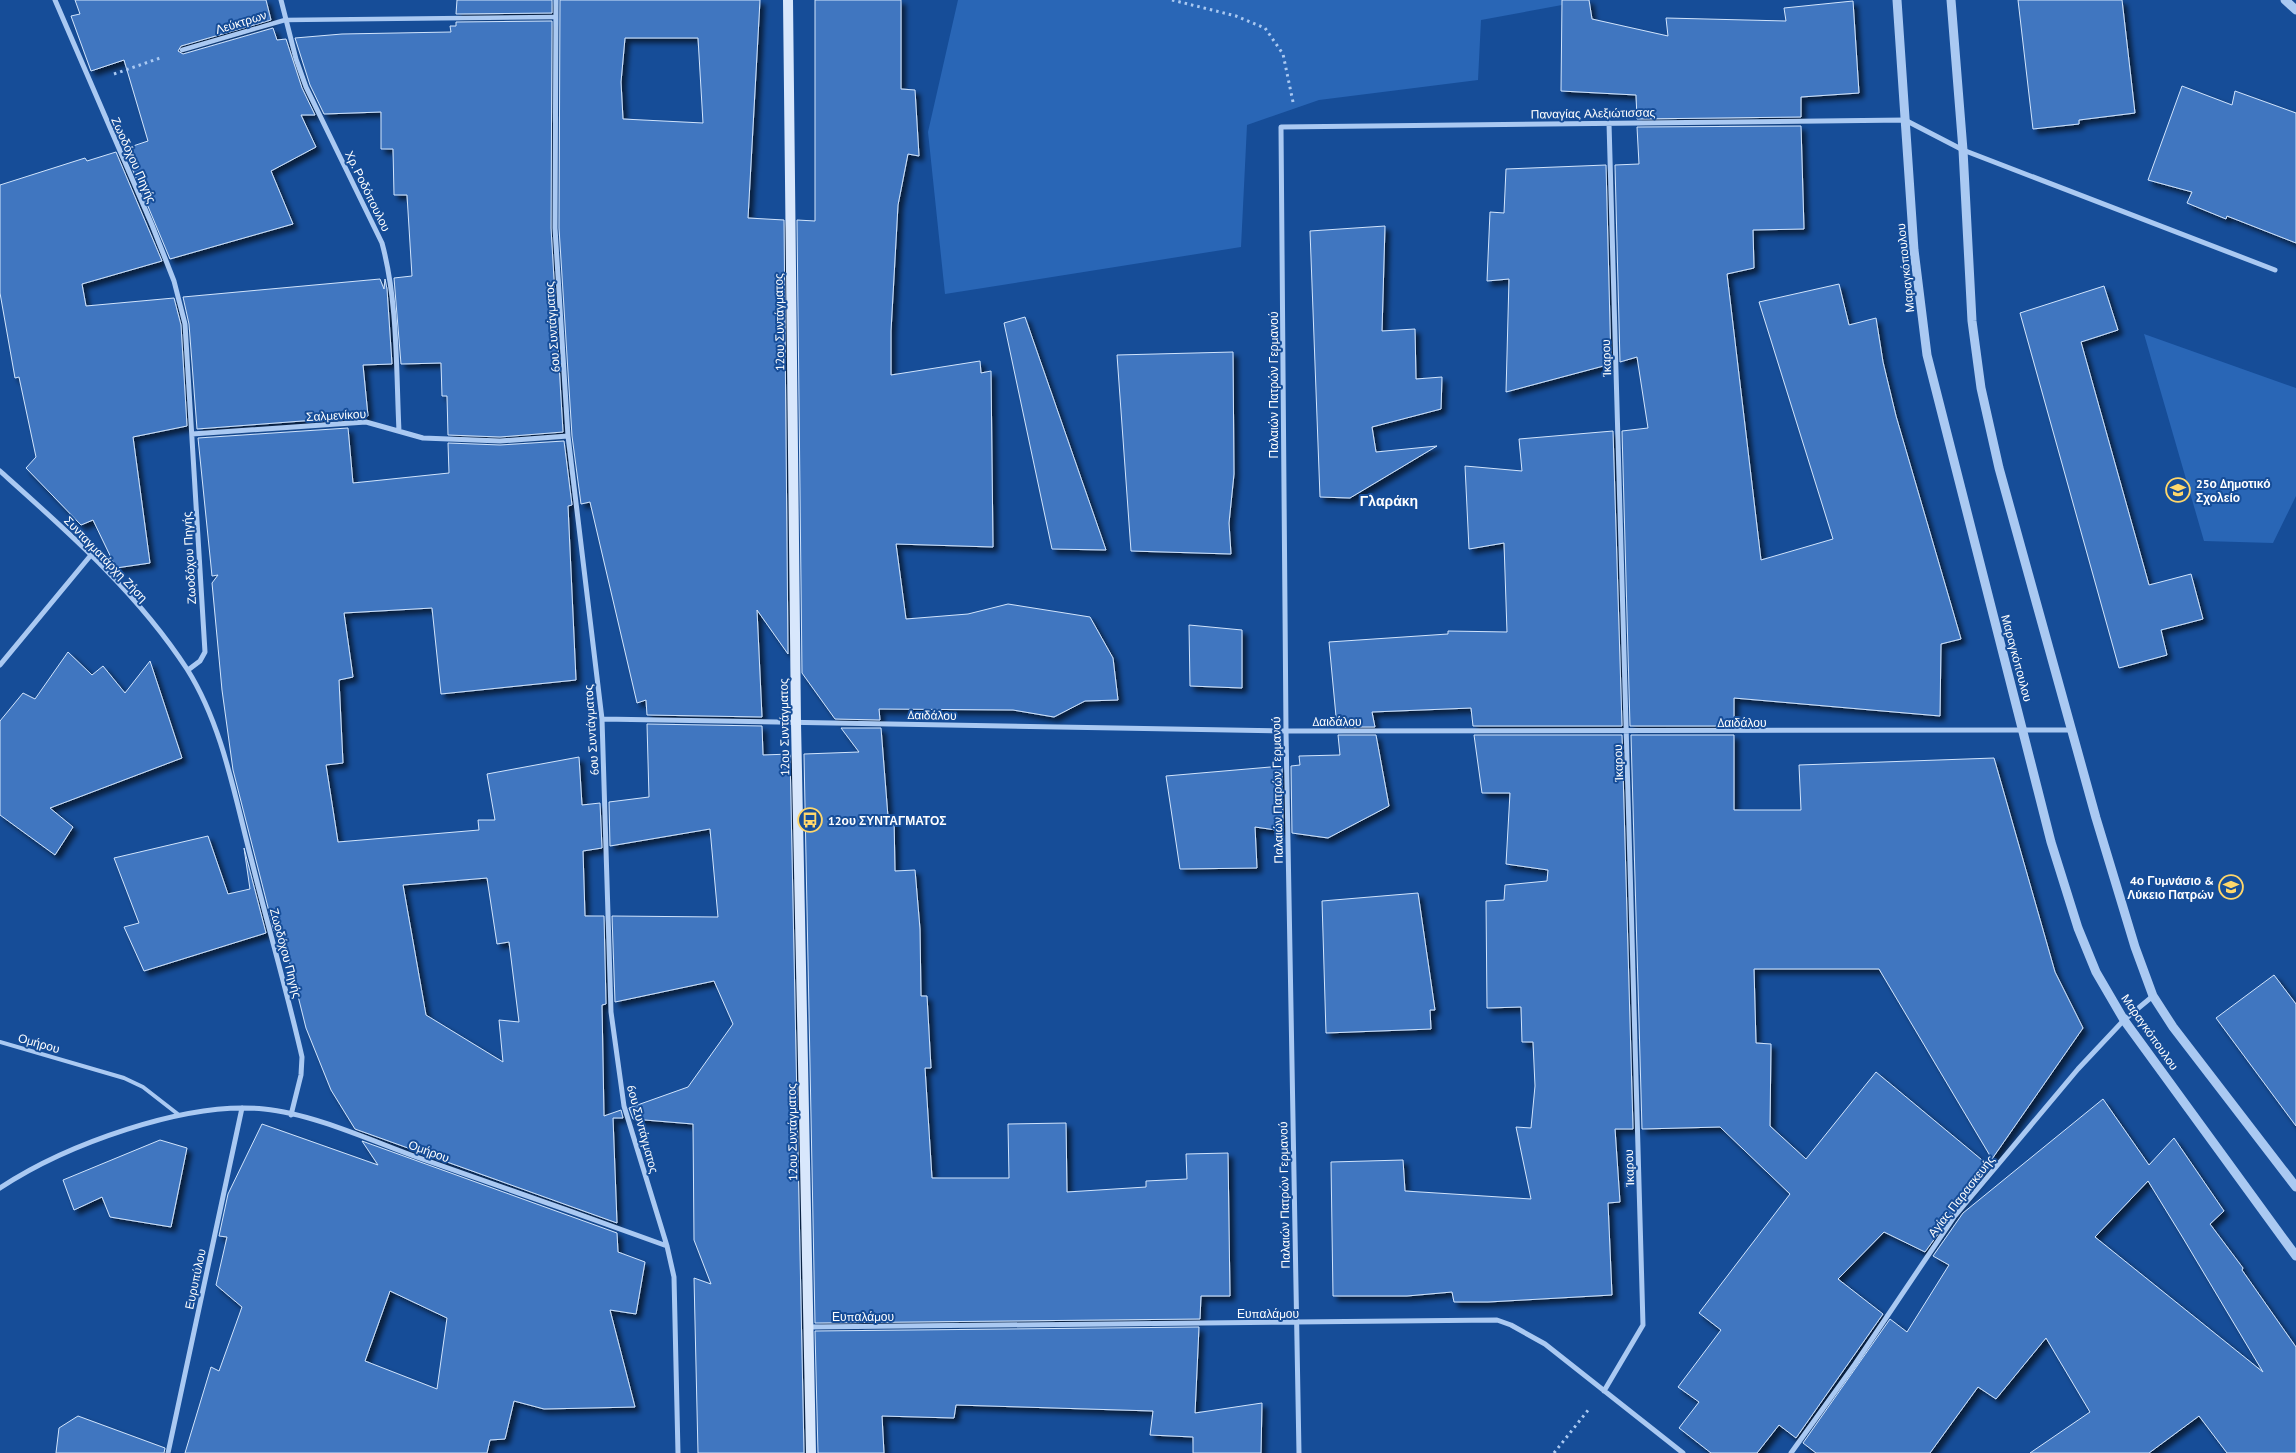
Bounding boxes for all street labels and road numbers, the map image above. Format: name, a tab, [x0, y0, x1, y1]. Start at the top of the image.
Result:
street label: Λεύκτρων	[214, 7, 268, 37]
street label: Παναγίας Αλεξιώτισσας	[1531, 104, 1656, 122]
street label: Ζωοδόχου Πηγής	[108, 115, 160, 206]
street label: Χρ. Ροδόπουλου	[342, 148, 394, 234]
street label: Μαραγκόπουλου	[1893, 223, 1917, 313]
street label: 12ου Συντάγματος	[771, 273, 787, 371]
street label: 6ου Συντάγματος	[541, 281, 563, 373]
street label: Παλαιών Πατρών Γερμανού	[1266, 312, 1281, 458]
street label: Ίκαρου	[1598, 339, 1614, 378]
street label: Σαλμενίκου	[306, 406, 366, 424]
street label: Ζωοδόχου Πηγής	[179, 511, 199, 605]
street label: Συνταγματάρχη Ζήση	[61, 513, 151, 605]
street label: Μαραγκόπουλου	[1998, 613, 2036, 703]
street label: 12ου Συντάγματος	[776, 678, 792, 776]
street label: 6ου Συντάγματος	[580, 684, 602, 776]
street label: Δαιδάλου	[907, 707, 957, 723]
street label: Δαιδάλου	[1312, 714, 1362, 729]
street label: Δαιδάλου	[1717, 715, 1767, 730]
street label: Παλαιών Πατρών Γερμανού	[1268, 716, 1286, 864]
street label: Ίκαρου	[1610, 744, 1626, 783]
street label: Ζωοδόχου Πηγής	[267, 906, 305, 1000]
street label: Μαραγκόπουλου	[2118, 991, 2182, 1073]
street label: Ομήρου	[16, 1030, 62, 1056]
street label: 6ου Συντάγματος	[624, 1083, 662, 1175]
street label: 12ου Συντάγματος	[784, 1083, 800, 1181]
street label: Παλαιών Πατρών Γερμανού	[1275, 1121, 1293, 1269]
street label: Ομήρου	[406, 1137, 452, 1165]
street label: Ίκαρου	[1621, 1149, 1637, 1188]
street label: Αγίας Παρασκευής	[1924, 1152, 1998, 1240]
street label: Ευρυπύλου	[181, 1247, 209, 1311]
street label: Ευπαλάμου	[1237, 1306, 1299, 1321]
street label: Ευπαλάμου	[832, 1309, 894, 1324]

